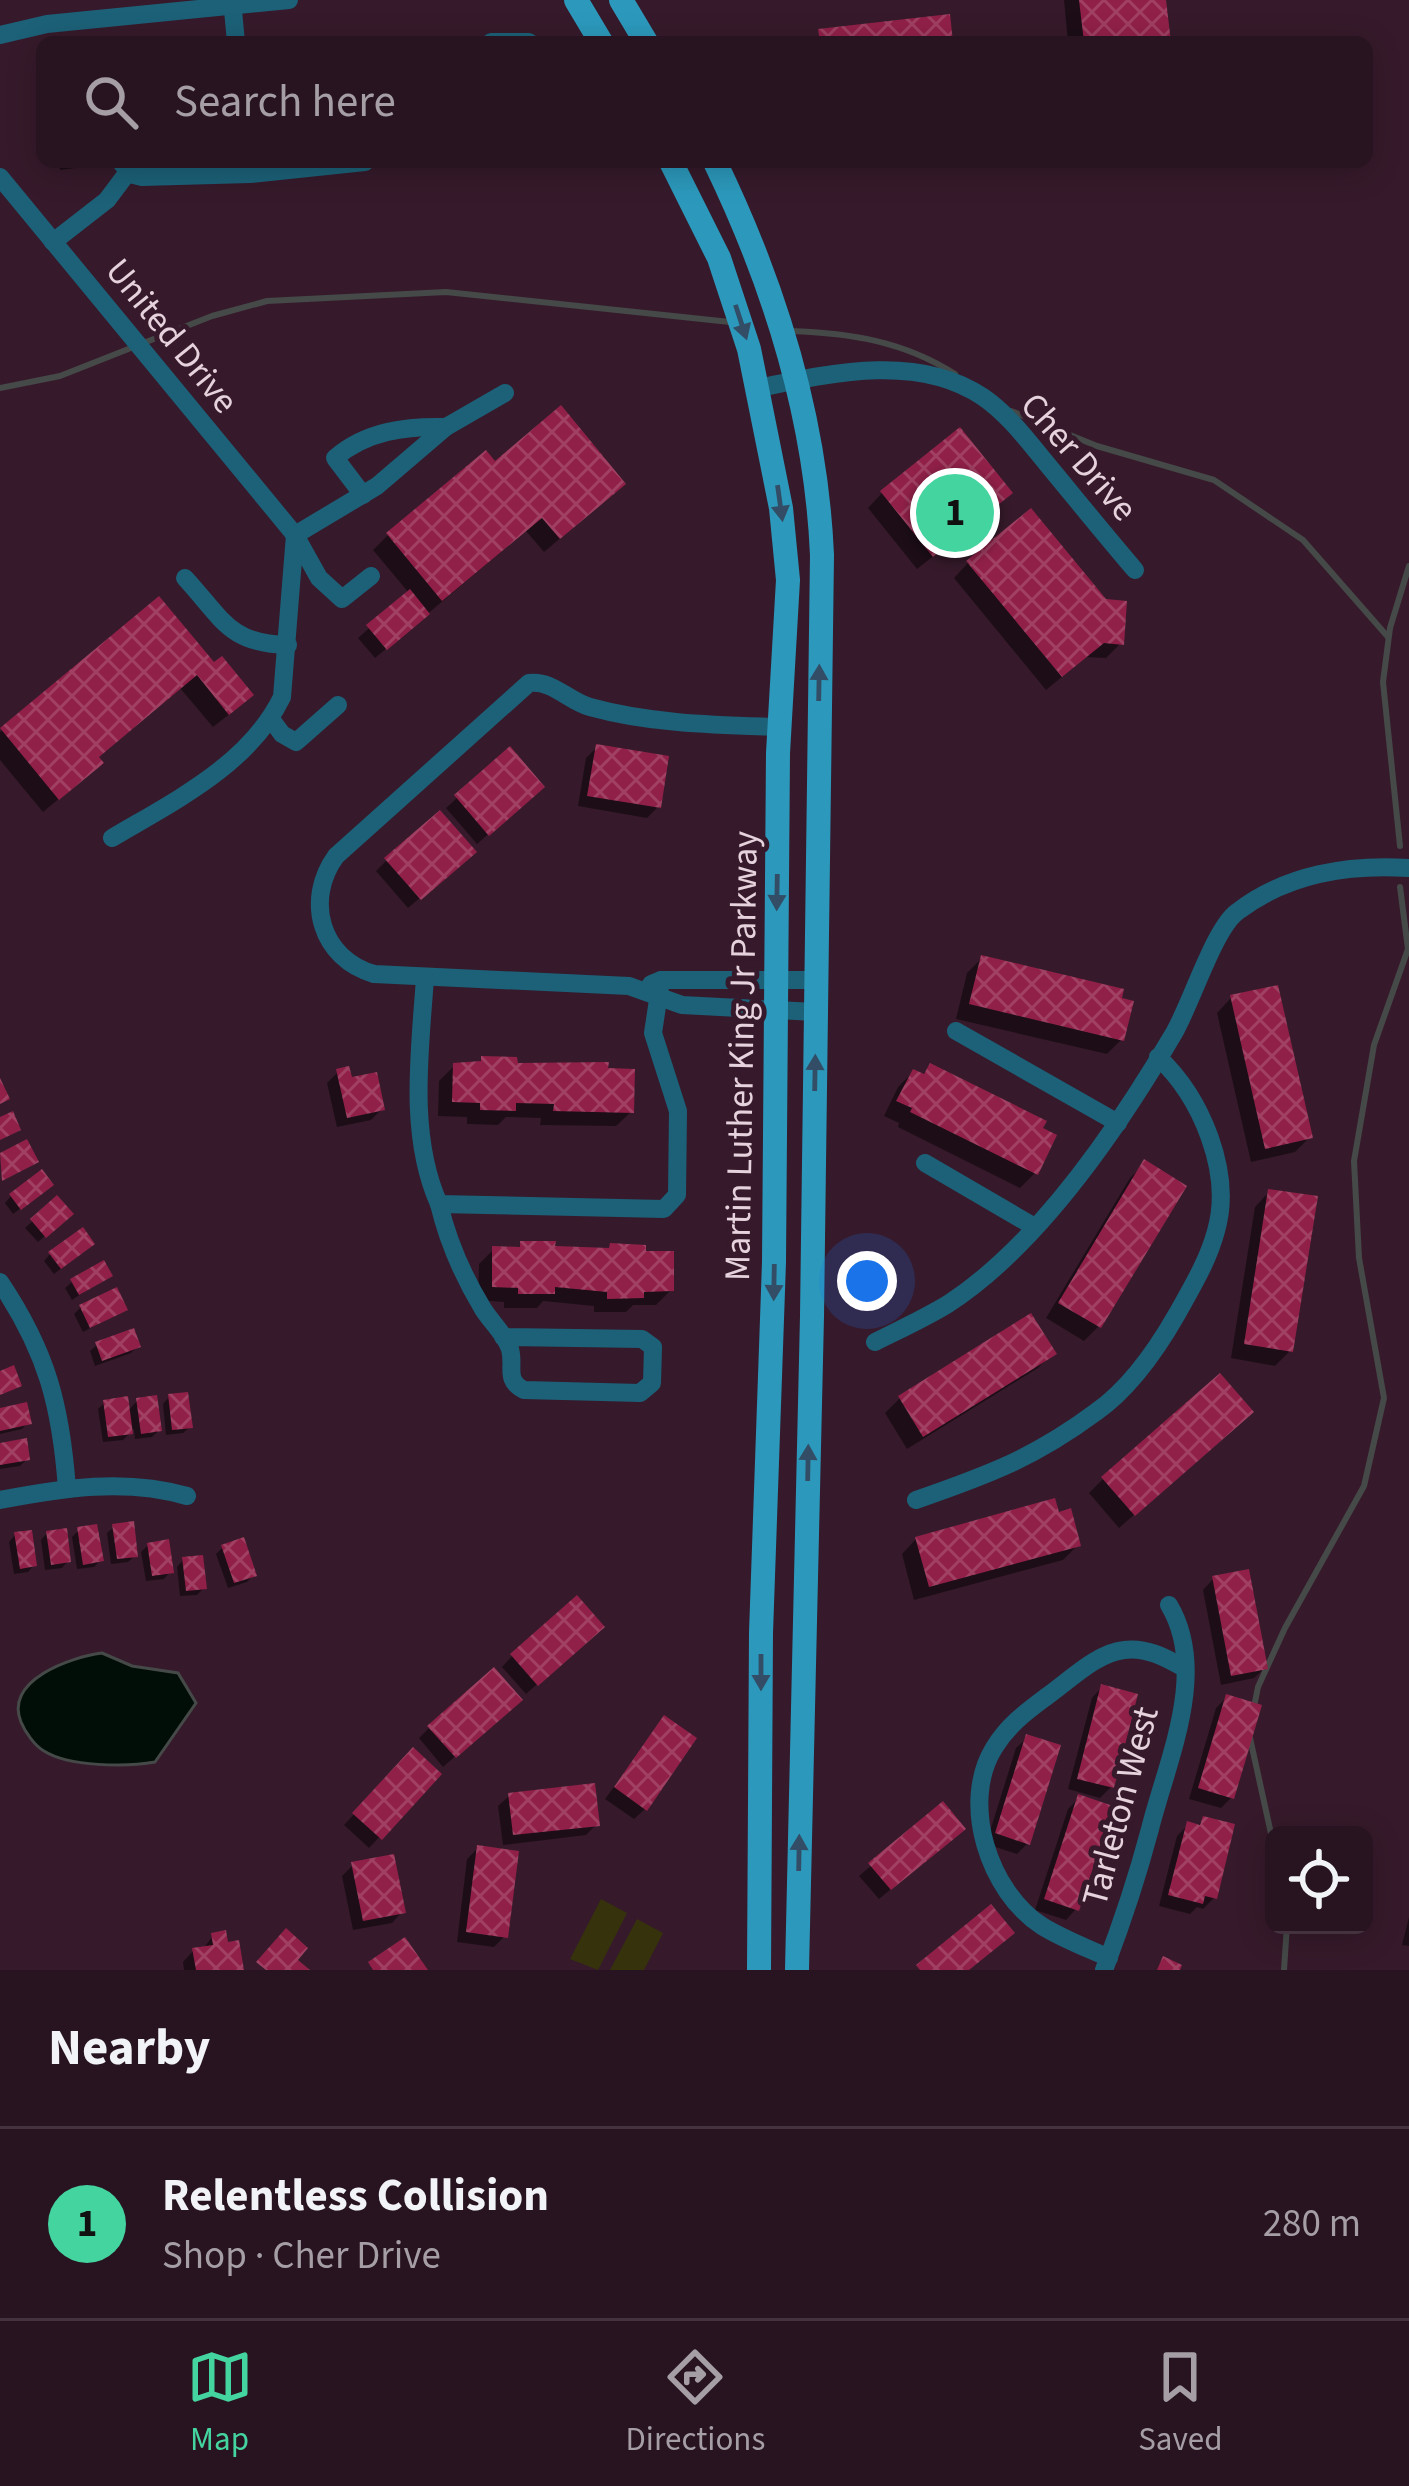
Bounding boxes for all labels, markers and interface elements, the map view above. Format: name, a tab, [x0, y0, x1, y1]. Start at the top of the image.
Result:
search box	[36, 36, 1373, 168]
icon: search	[78, 69, 144, 135]
text: Search here	[174, 70, 396, 134]
street label: United Drive	[93, 247, 250, 424]
one-way arrow	[733, 304, 751, 341]
street label: Cher Drive	[1009, 381, 1149, 532]
pin: 1	[916, 468, 994, 558]
one-way arrow	[771, 485, 790, 522]
one-way arrow	[810, 663, 829, 701]
street label: Martin Luther King Jr Parkway	[712, 830, 771, 1282]
one-way arrow	[767, 874, 786, 912]
one-way arrow	[805, 1053, 824, 1091]
your location	[837, 1251, 897, 1311]
one-way arrow	[764, 1264, 783, 1302]
one-way arrow	[799, 1443, 818, 1481]
one-way arrow	[751, 1654, 771, 1692]
street label: Tarleton West	[1069, 1701, 1172, 1912]
map controls	[1265, 1826, 1373, 1934]
button: locate	[1265, 1826, 1373, 1934]
one-way arrow	[790, 1833, 809, 1871]
text: Nearby	[48, 2012, 210, 2084]
text: Relentless Collision	[162, 2164, 549, 2228]
text: 1	[77, 2196, 97, 2252]
text: 280 m	[1263, 2196, 1361, 2252]
text: Shop · Cher Drive	[162, 2228, 441, 2284]
tab: Map	[187, 2344, 253, 2463]
tab: Directions	[626, 2344, 765, 2463]
tab: Saved	[1138, 2344, 1222, 2463]

